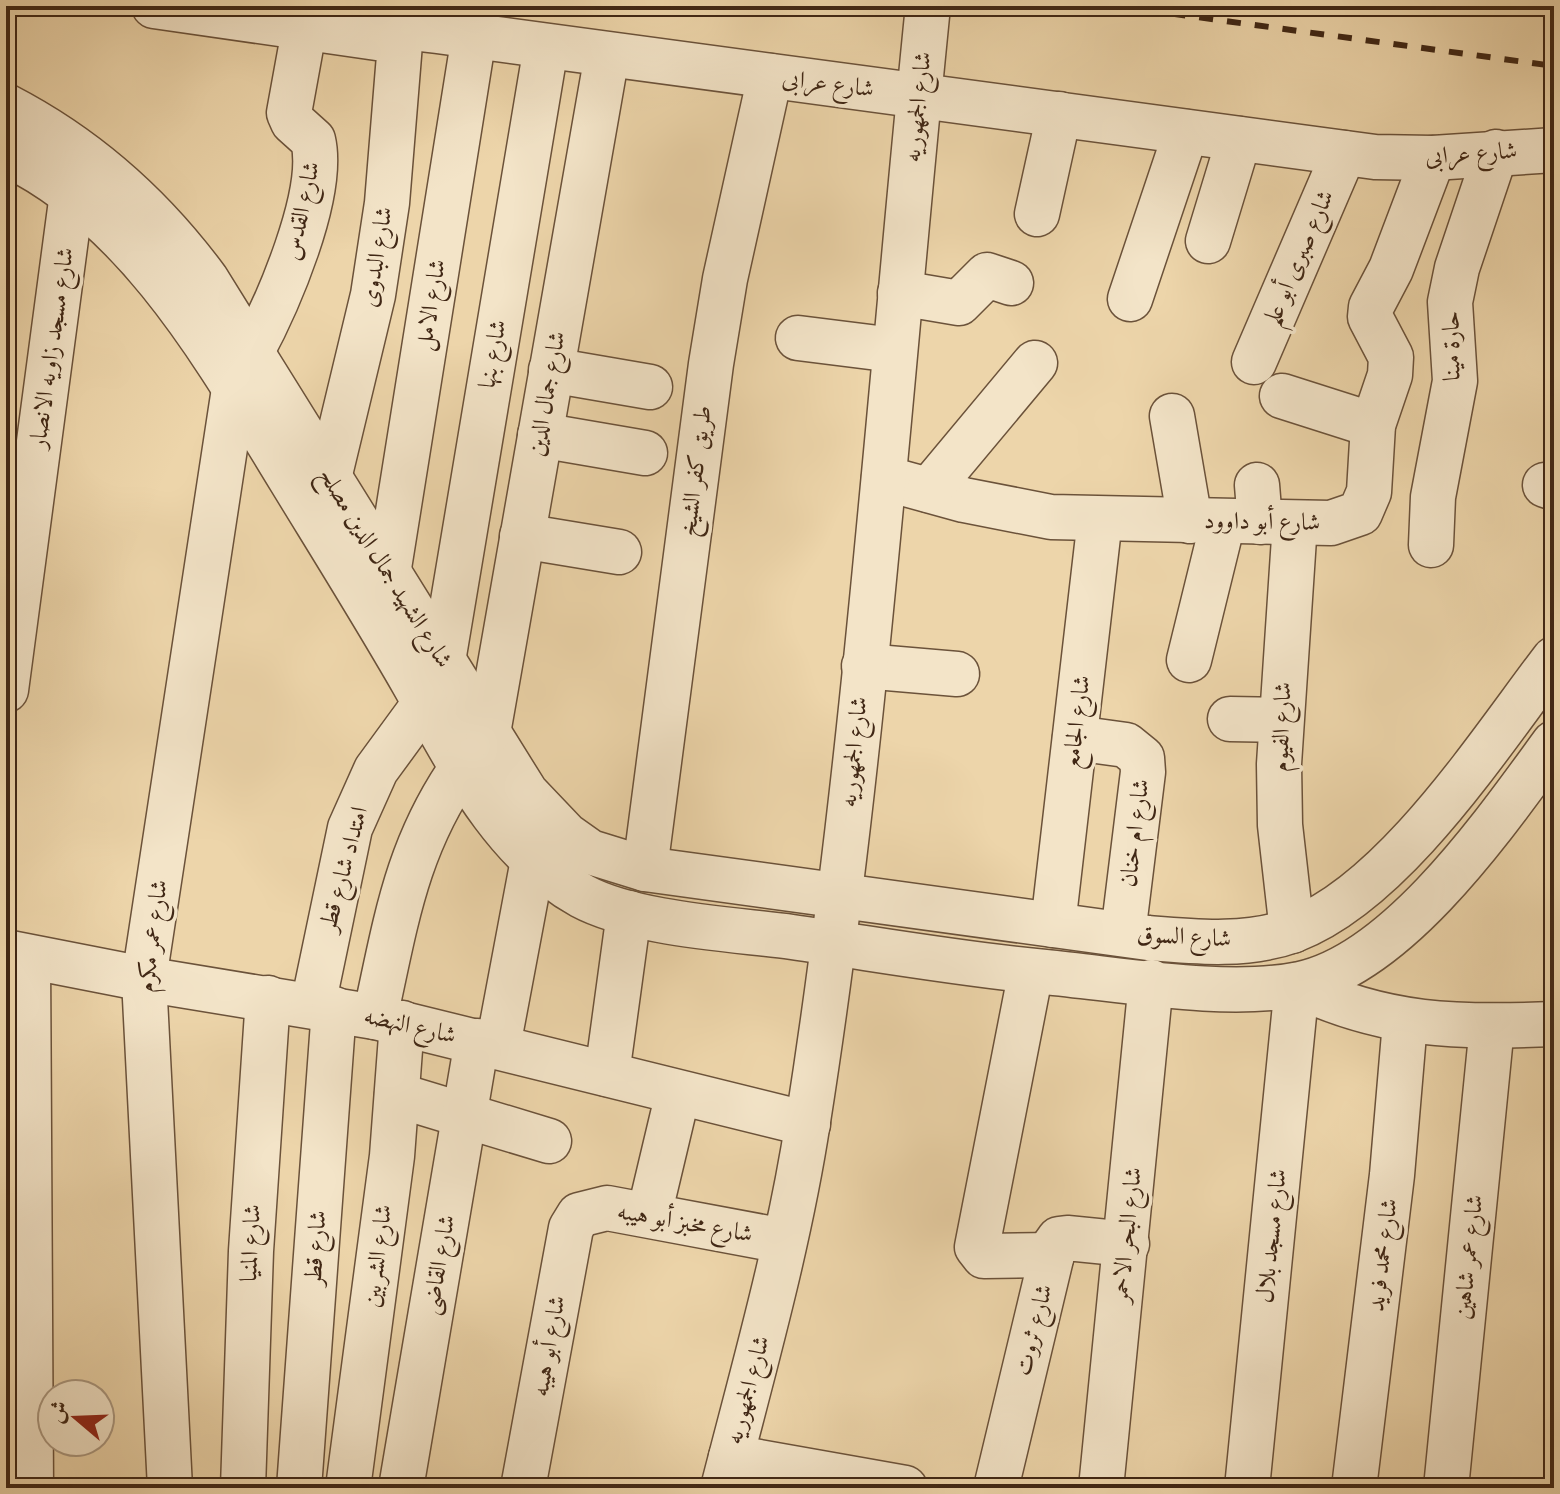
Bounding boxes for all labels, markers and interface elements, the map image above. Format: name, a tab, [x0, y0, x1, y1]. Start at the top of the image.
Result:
street label: شارع الجمهوريه	[897, 50, 943, 164]
street label: شارع عرابى	[780, 63, 876, 108]
street label: شارع عرابى	[1424, 136, 1518, 176]
street label: شارع القدس	[277, 159, 331, 264]
street label: شارع صبرى أبو علم	[1254, 184, 1348, 334]
street label: شارع البدوى	[354, 205, 404, 310]
street label: شارع مسجد زاويه الانصار	[23, 246, 85, 453]
street label: شارع الامل	[409, 257, 457, 354]
street label: حارة مينا	[1436, 311, 1468, 381]
street label: شارع بنها	[472, 317, 518, 391]
street label: شارع جمال الدين	[521, 329, 577, 460]
street label: طريق كفر الشيخ	[673, 404, 724, 539]
street label: شارع الشهيد جمال الدين مصلح	[307, 462, 459, 676]
street label: شارع أبو داوود	[1203, 503, 1321, 542]
street label: شارع الجامع	[1056, 674, 1104, 771]
street label: شارع الفيوم	[1265, 681, 1304, 773]
street label: شارع الجمهوريه	[833, 695, 879, 809]
street label: شارع ام خنان	[1113, 777, 1161, 889]
street label: امتداد شارع قطر	[312, 803, 379, 939]
street label: شارع عمر مكرم	[131, 878, 180, 995]
street label: شارع السوق	[1136, 920, 1232, 958]
street label: شارع النهضه	[360, 1001, 459, 1055]
street label: شارع البحر الاحمر	[1105, 1166, 1153, 1308]
street label: شارع مسجد بلال	[1250, 1167, 1298, 1305]
street label: شارع مخبز أبو هيبه	[614, 1193, 756, 1254]
street label: شارع عمر شاهين	[1448, 1193, 1494, 1321]
street label: شارع محمد فريد	[1361, 1197, 1409, 1314]
street label: شارع المنيا	[234, 1203, 272, 1283]
street label: شارع الشربين	[357, 1203, 403, 1310]
street label: شارع قطر	[298, 1209, 338, 1290]
street label: شارع القاضى	[415, 1213, 466, 1318]
street label: شارع ثروت	[1008, 1281, 1064, 1380]
street label: شارع أبو هيبه	[522, 1293, 577, 1400]
street label: شارع الجمهوريه	[719, 1332, 781, 1449]
north arrow	[36, 1378, 116, 1458]
text: ش	[42, 1397, 75, 1427]

